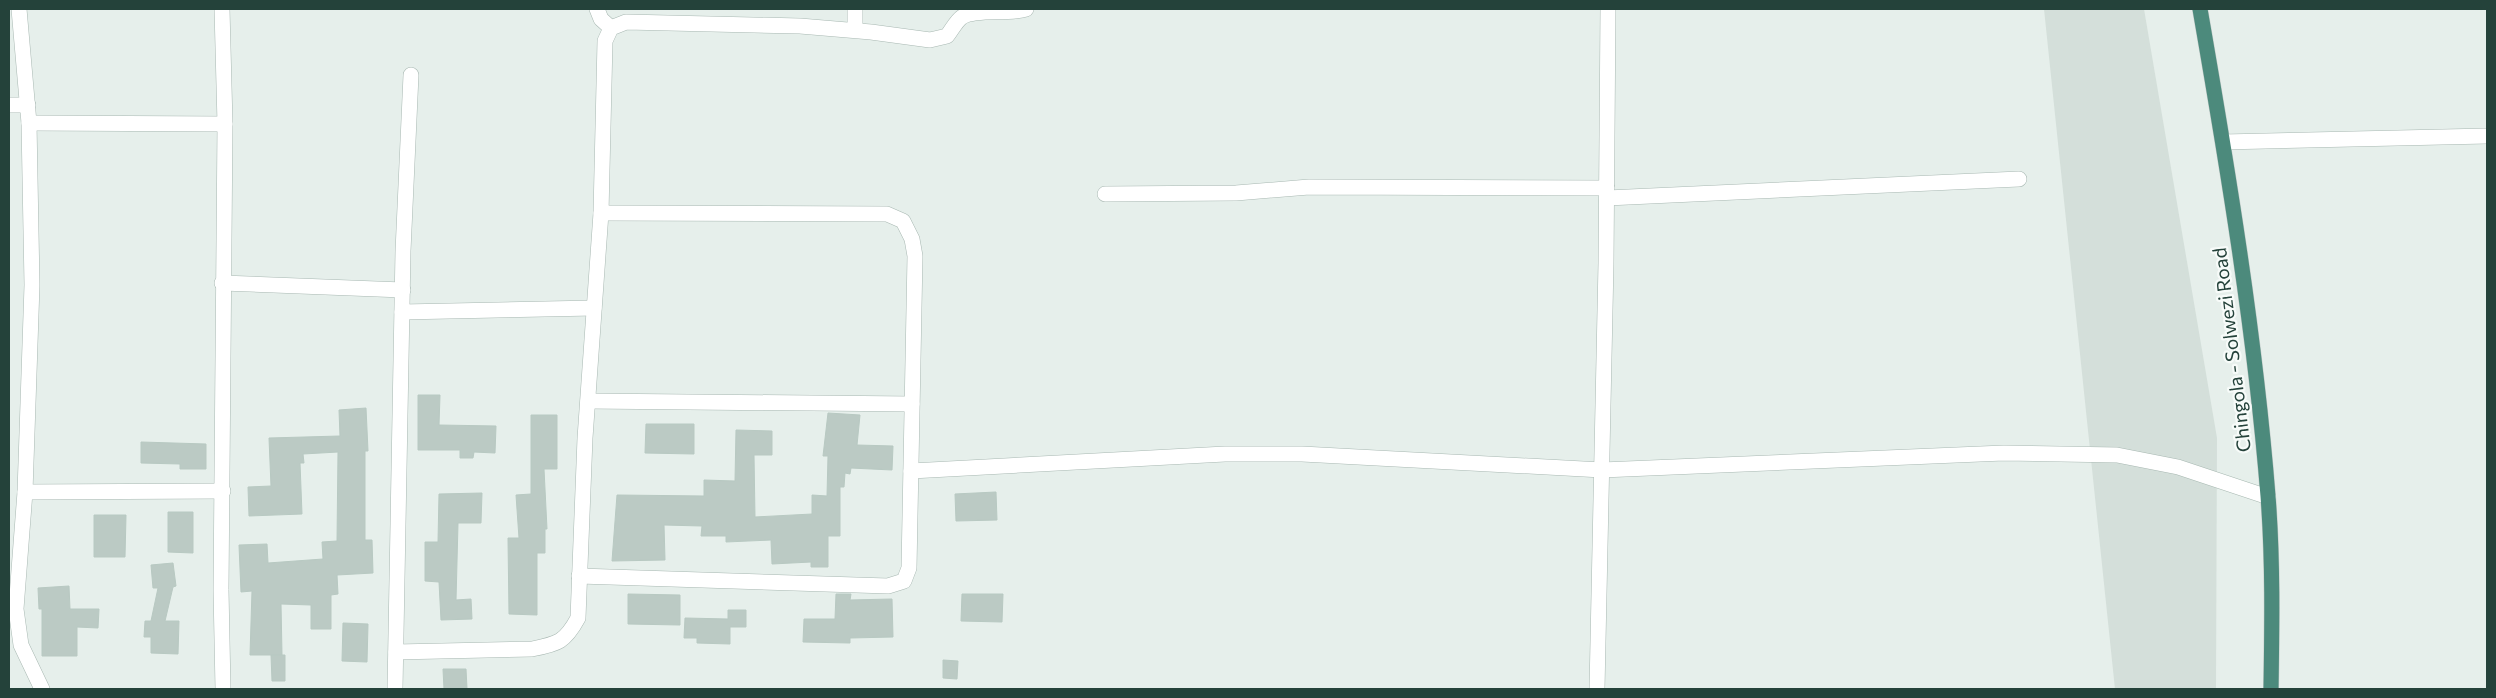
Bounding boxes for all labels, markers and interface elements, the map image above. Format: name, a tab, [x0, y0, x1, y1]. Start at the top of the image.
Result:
street label: Chingola - Solwezi Road	[2207, 246, 2255, 454]

